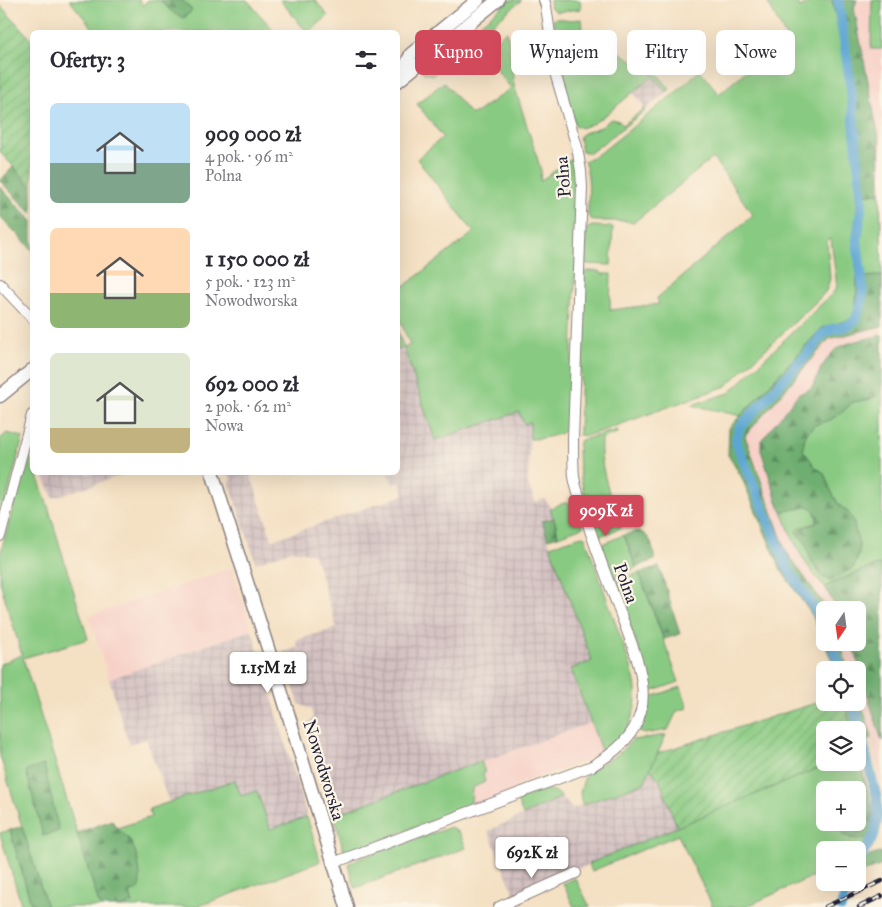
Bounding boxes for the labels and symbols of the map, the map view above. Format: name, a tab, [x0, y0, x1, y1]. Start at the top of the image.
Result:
street label: Polna	[550, 155, 576, 198]
pin: 909K zł	[560, 494, 652, 537]
street label: Polna	[609, 560, 644, 606]
north arrow	[816, 601, 866, 651]
pin: 1.15M zł	[216, 652, 320, 694]
street label: Nowodworska	[298, 717, 350, 823]
pin: 692K zł	[486, 836, 578, 879]

